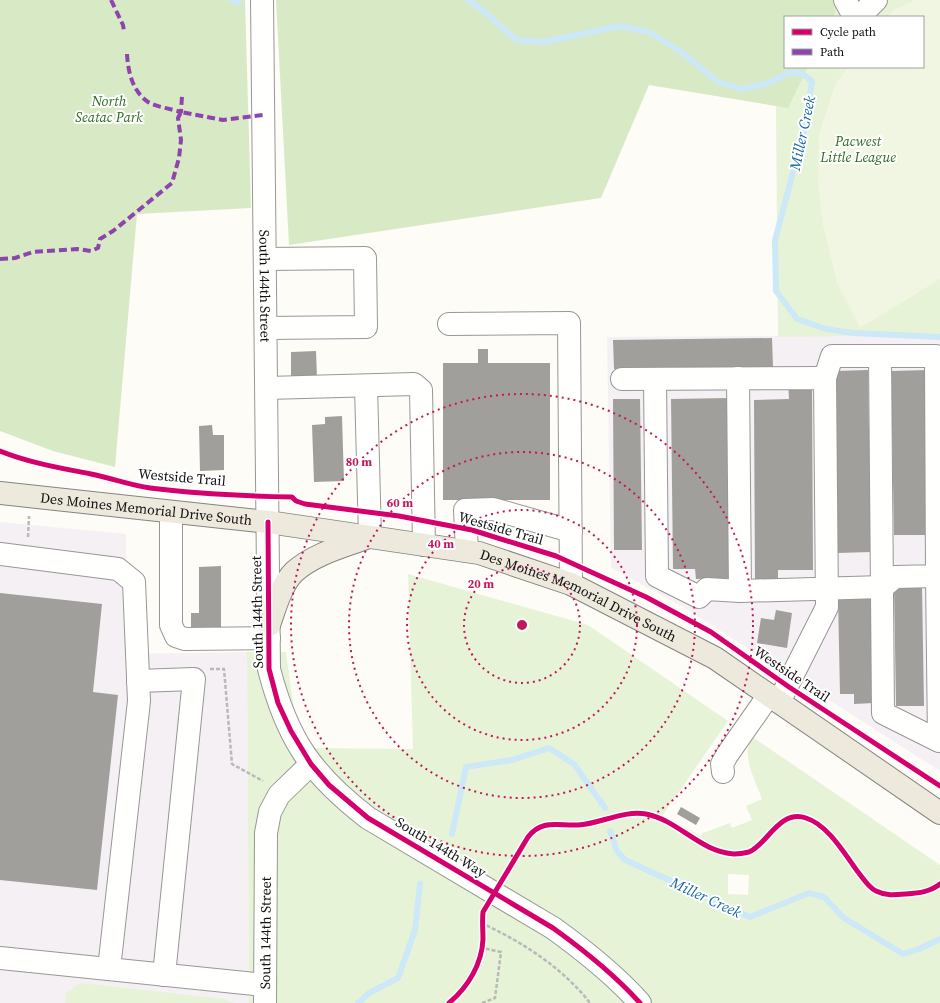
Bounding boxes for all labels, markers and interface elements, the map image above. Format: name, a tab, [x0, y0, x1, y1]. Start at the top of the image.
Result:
legend	[784, 16, 924, 68]
text: Cycle path	[820, 24, 876, 40]
text: Path	[820, 44, 844, 60]
park label: North Seatac Park	[75, 91, 143, 127]
water label: Miller Creek	[784, 93, 820, 173]
park label: Pacwest Little League	[819, 131, 896, 167]
street label: South 144th Street	[254, 230, 276, 343]
text: 80 m	[346, 454, 372, 470]
street label: Westside Trail	[137, 463, 227, 491]
street label: Des Moines Memorial Drive South	[39, 487, 253, 530]
text: 60 m	[387, 495, 413, 511]
street label: Westside Trail	[456, 506, 546, 550]
text: 40 m	[428, 536, 454, 552]
street label: Des Moines Memorial Drive South	[477, 544, 680, 647]
street label: South 144th Street	[246, 555, 268, 668]
text: 20 m	[468, 576, 494, 592]
centre of rings	[515, 618, 529, 632]
street label: Westside Trail	[750, 641, 834, 707]
street label: South 144th Way	[392, 812, 491, 882]
water label: Miller Creek	[666, 871, 746, 923]
street label: South 144th Street	[255, 876, 276, 989]

